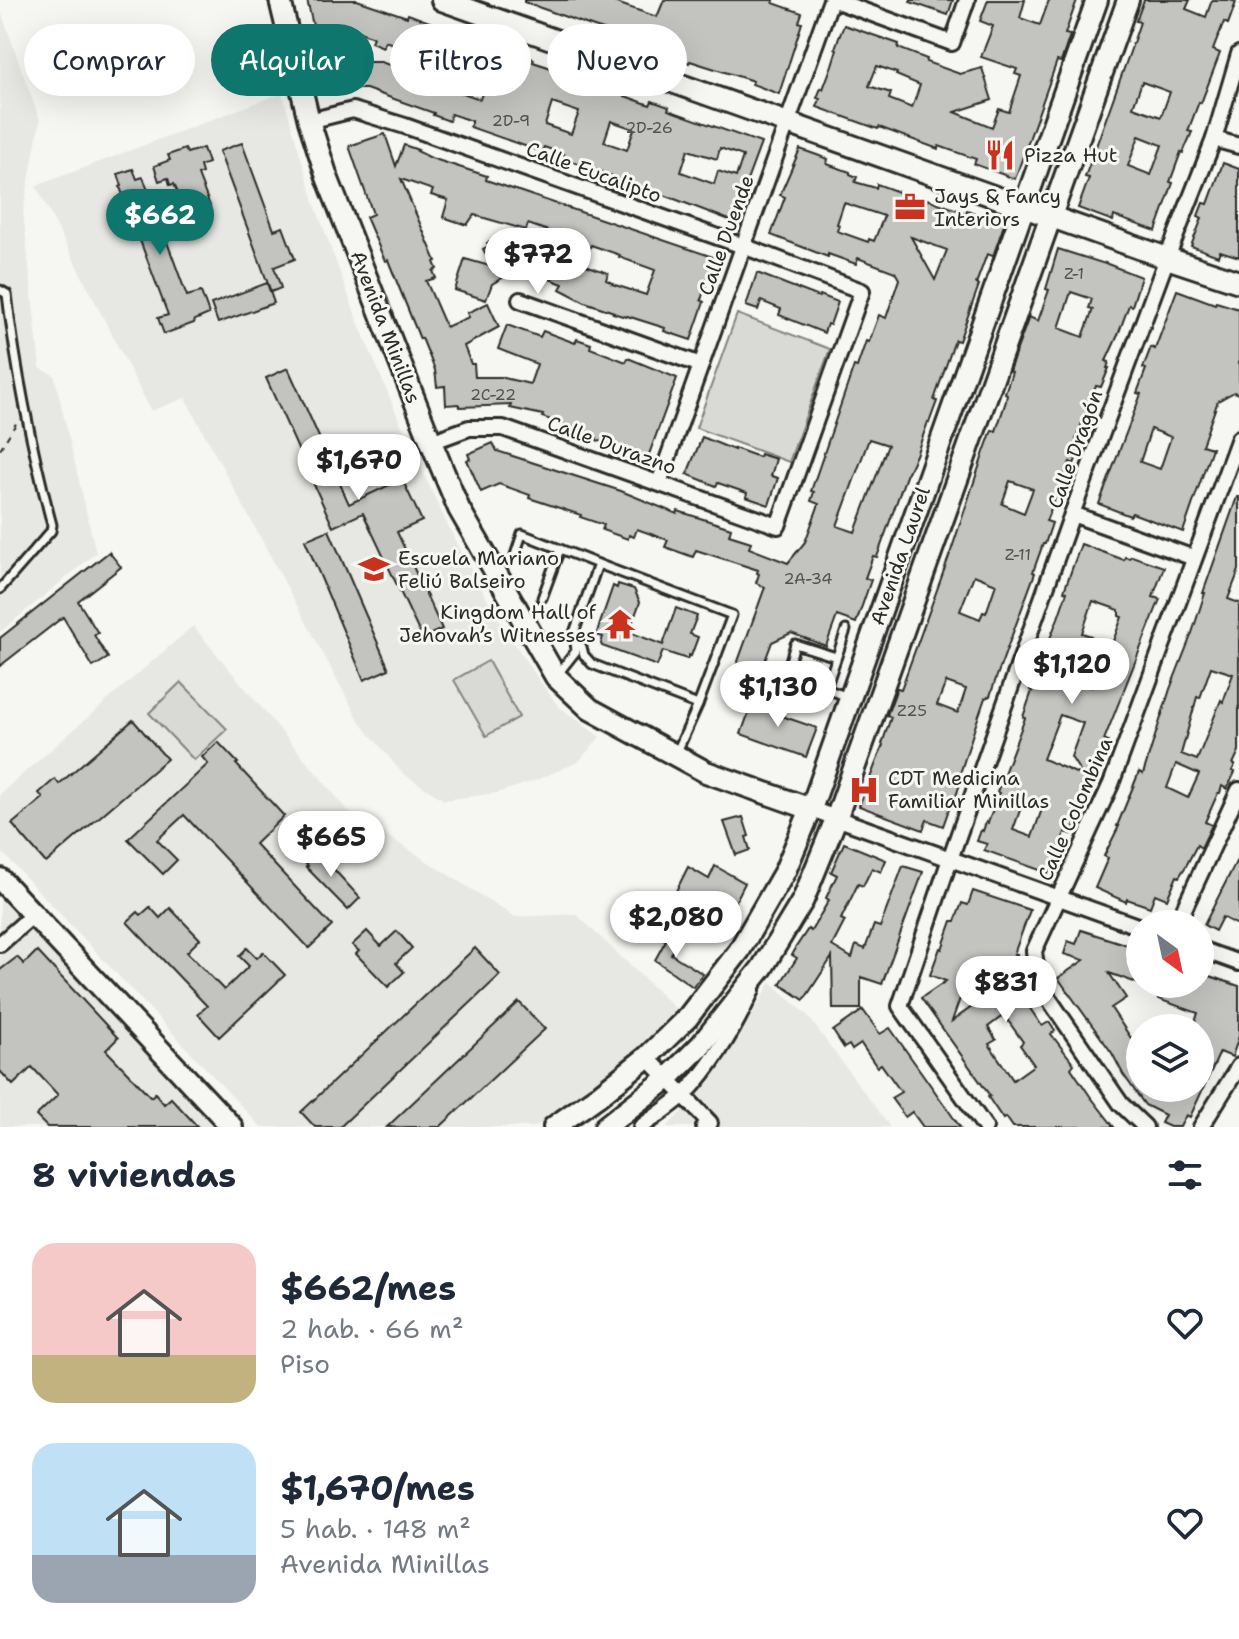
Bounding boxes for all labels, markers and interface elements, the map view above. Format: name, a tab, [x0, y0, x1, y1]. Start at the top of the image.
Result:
chip: Comprar	[24, 24, 195, 96]
chip: Alquilar	[211, 24, 374, 96]
chip: Filtros	[390, 24, 531, 96]
chip: Nuevo	[547, 24, 687, 96]
house number: 2D-9	[492, 110, 530, 131]
house number: 2D-26	[625, 117, 673, 138]
street label: Calle Eucalipto	[523, 135, 665, 209]
restaurant icon: Pizza Hut	[983, 138, 1017, 172]
place label: Pizza Hut	[1024, 142, 1118, 168]
street label: Calle Duende	[692, 171, 760, 299]
place label: Jays & Fancy Interiors	[934, 183, 1061, 232]
pin: $662	[113, 189, 207, 257]
office icon: Jays & Fancy Interiors	[893, 190, 927, 224]
text: $662	[124, 197, 196, 232]
pin: $772	[491, 228, 585, 296]
text: $772	[503, 236, 573, 271]
street label: Avenida Minillas	[345, 247, 427, 407]
house number: Z-1	[1064, 263, 1084, 284]
house number: 2C-22	[470, 384, 516, 405]
street label: Calle Dragón	[1042, 386, 1108, 512]
street label: Calle Durazno	[544, 410, 680, 480]
pin: $1,670	[294, 434, 424, 502]
text: $1,670	[315, 442, 403, 477]
street label: Avenida Laurel	[864, 483, 936, 629]
house number: Z-11	[1005, 544, 1031, 565]
place label: Escuela Mariano Feliú Balseiro	[398, 545, 559, 594]
school or university icon: Escuela Mariano Feliú Balseiro	[357, 552, 391, 586]
house number: 2A-34	[784, 568, 832, 589]
place label: Kingdom Hall of Jehovah’s Witnesses	[399, 599, 597, 648]
temple icon: Kingdom Hall of Jehovah’s Witnesses	[603, 607, 637, 641]
pin: $1,120	[1007, 638, 1137, 706]
text: $1,120	[1032, 646, 1112, 681]
pin: $1,130	[713, 661, 843, 729]
text: $1,130	[738, 669, 818, 704]
house number: Z25	[897, 700, 927, 721]
street label: Calle Colombina	[1032, 732, 1119, 885]
place label: CDT Medicina Familiar Minillas	[888, 765, 1049, 814]
hospital icon: CDT Medicina Familiar Minillas	[847, 773, 881, 807]
pin: $665	[284, 811, 378, 879]
text: $665	[296, 819, 366, 854]
pin: $2,080	[611, 891, 741, 959]
text: $2,080	[628, 899, 724, 934]
north arrow	[1126, 910, 1214, 998]
map controls	[1126, 910, 1214, 1102]
pin: $831	[959, 956, 1053, 1024]
text: $831	[974, 964, 1038, 999]
button: layers	[1126, 1014, 1214, 1102]
text: 8 viviendas	[32, 1152, 236, 1198]
icon: filters	[1163, 1153, 1207, 1197]
text: $662/mes	[280, 1265, 456, 1311]
icon: home	[96, 1275, 192, 1371]
icon: heart	[1163, 1301, 1207, 1345]
text: 2 hab. · 66 m²	[280, 1311, 464, 1346]
text: Piso	[280, 1346, 330, 1381]
text: $1,670/mes	[280, 1465, 475, 1511]
icon: home	[96, 1475, 192, 1571]
icon: heart	[1163, 1501, 1207, 1545]
text: 5 hab. · 148 m²	[280, 1511, 471, 1546]
text: Avenida Minillas	[280, 1546, 490, 1581]

